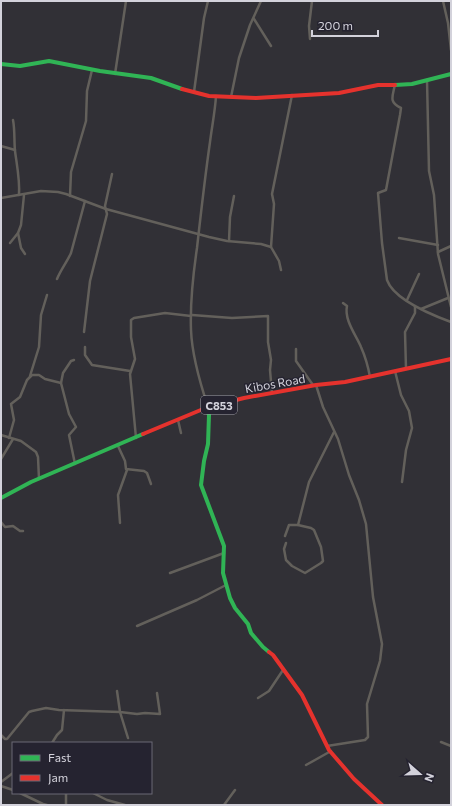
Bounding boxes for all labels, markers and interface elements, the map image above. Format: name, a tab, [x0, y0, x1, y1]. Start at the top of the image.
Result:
scale bar	[312, 12, 378, 38]
text: 200 m	[318, 18, 353, 32]
street label: Kibos Road	[244, 371, 306, 395]
road number: C853	[201, 396, 237, 414]
legend	[12, 742, 152, 794]
text: Fast	[48, 750, 71, 764]
north arrow	[400, 754, 440, 794]
text: Jam	[48, 770, 68, 785]
text: N	[422, 771, 437, 784]

